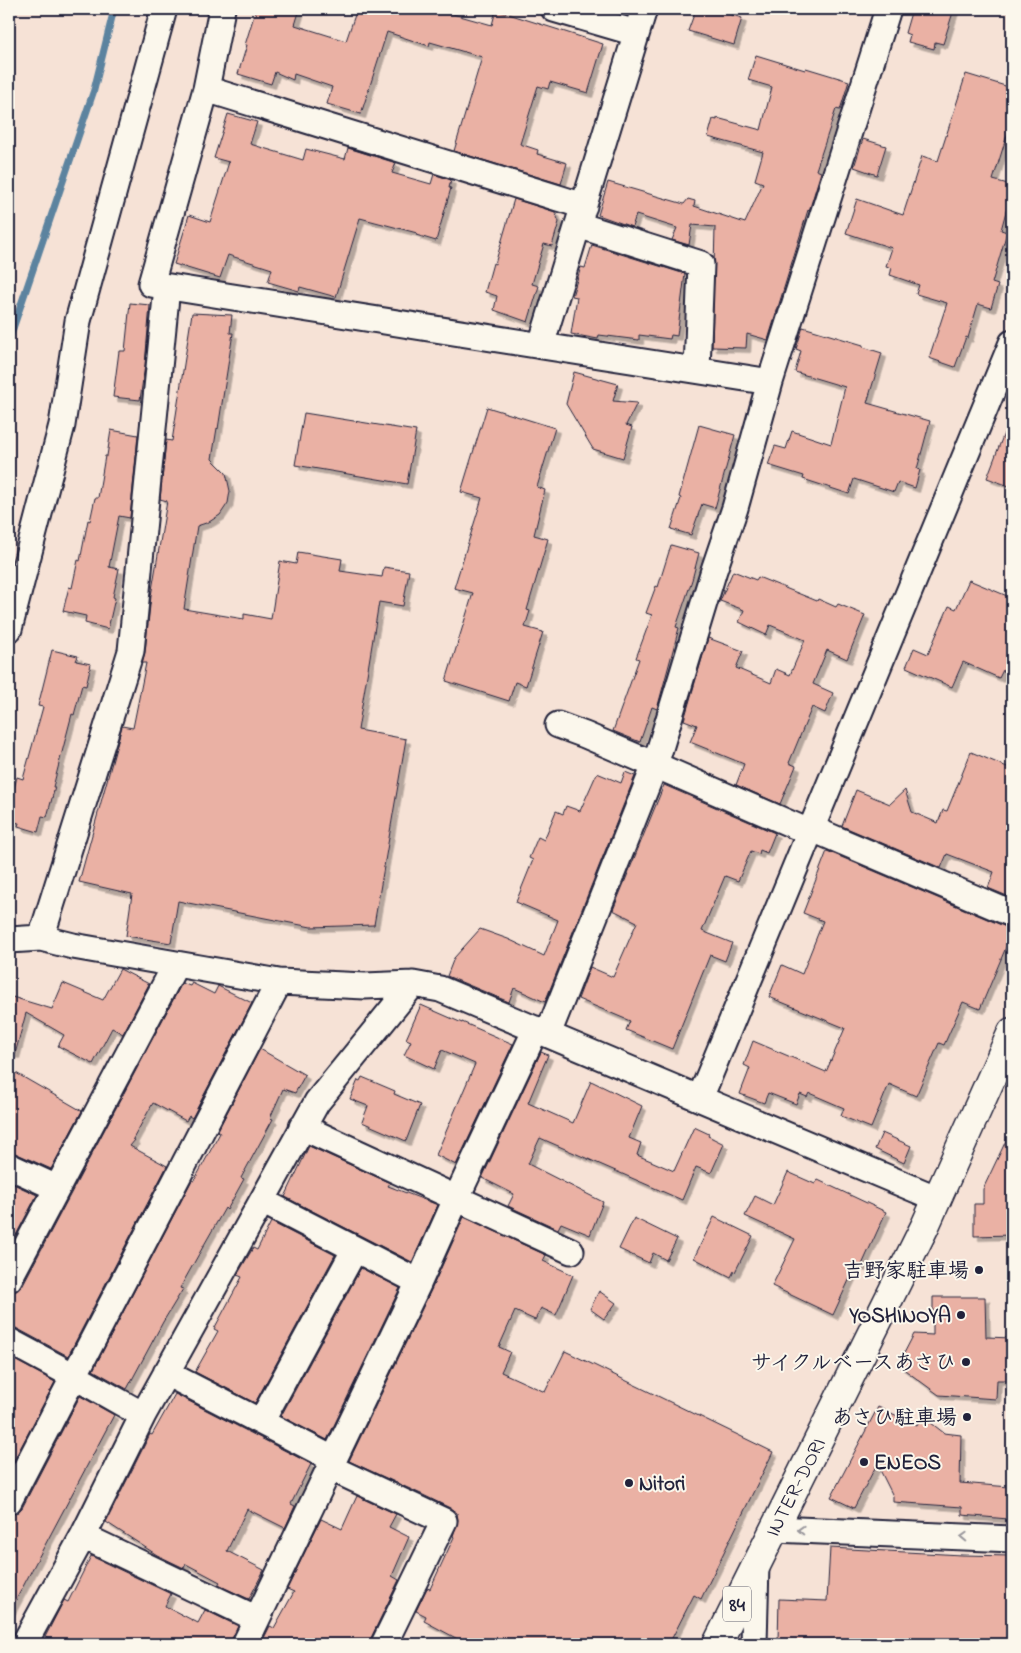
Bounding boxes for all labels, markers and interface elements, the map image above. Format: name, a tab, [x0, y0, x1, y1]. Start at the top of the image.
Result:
place label: 吉野家駐車場	[843, 1257, 969, 1287]
marker: 吉野家駐車場	[973, 1264, 985, 1276]
place label: YOSHINOYA	[848, 1302, 951, 1332]
marker: YOSHINOYA	[955, 1309, 967, 1321]
place label: サイクルベースあさひ	[750, 1349, 956, 1379]
marker: サイクルベースあさひ	[960, 1356, 972, 1368]
place label: あさひ駐車場	[832, 1404, 957, 1434]
marker: あさひ駐車場	[961, 1411, 973, 1423]
street label: INTER-DORI	[759, 1433, 835, 1543]
place label: ENEOS	[874, 1449, 941, 1479]
marker: ENEOS	[858, 1456, 870, 1468]
place label: Nitori	[639, 1470, 685, 1500]
marker: Nitori	[623, 1477, 635, 1489]
one-way arrow	[797, 1525, 805, 1536]
one-way arrow	[959, 1532, 967, 1542]
road number: 84	[723, 1586, 751, 1622]

